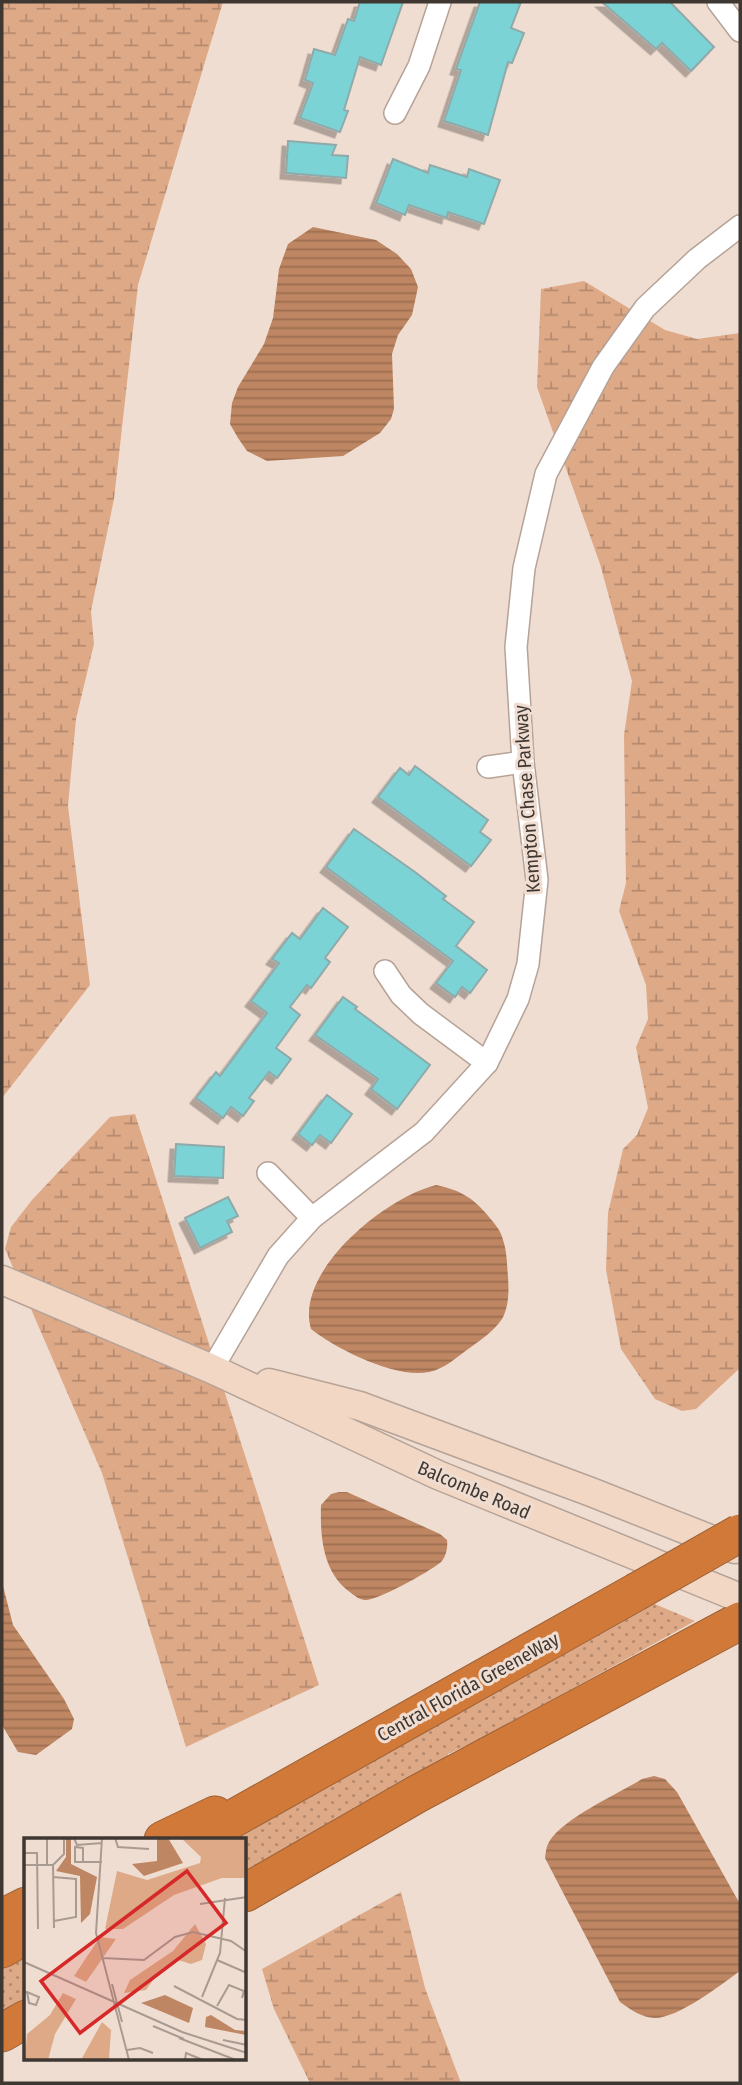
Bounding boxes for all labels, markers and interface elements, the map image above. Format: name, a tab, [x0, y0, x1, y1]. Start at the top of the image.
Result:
street label: Kempton Chase Parkway	[509, 704, 545, 894]
street label: Balcombe Road	[414, 1456, 534, 1524]
street label: Central Florida GreeneWay	[373, 1627, 563, 1747]
inset map	[24, 1838, 247, 2060]

